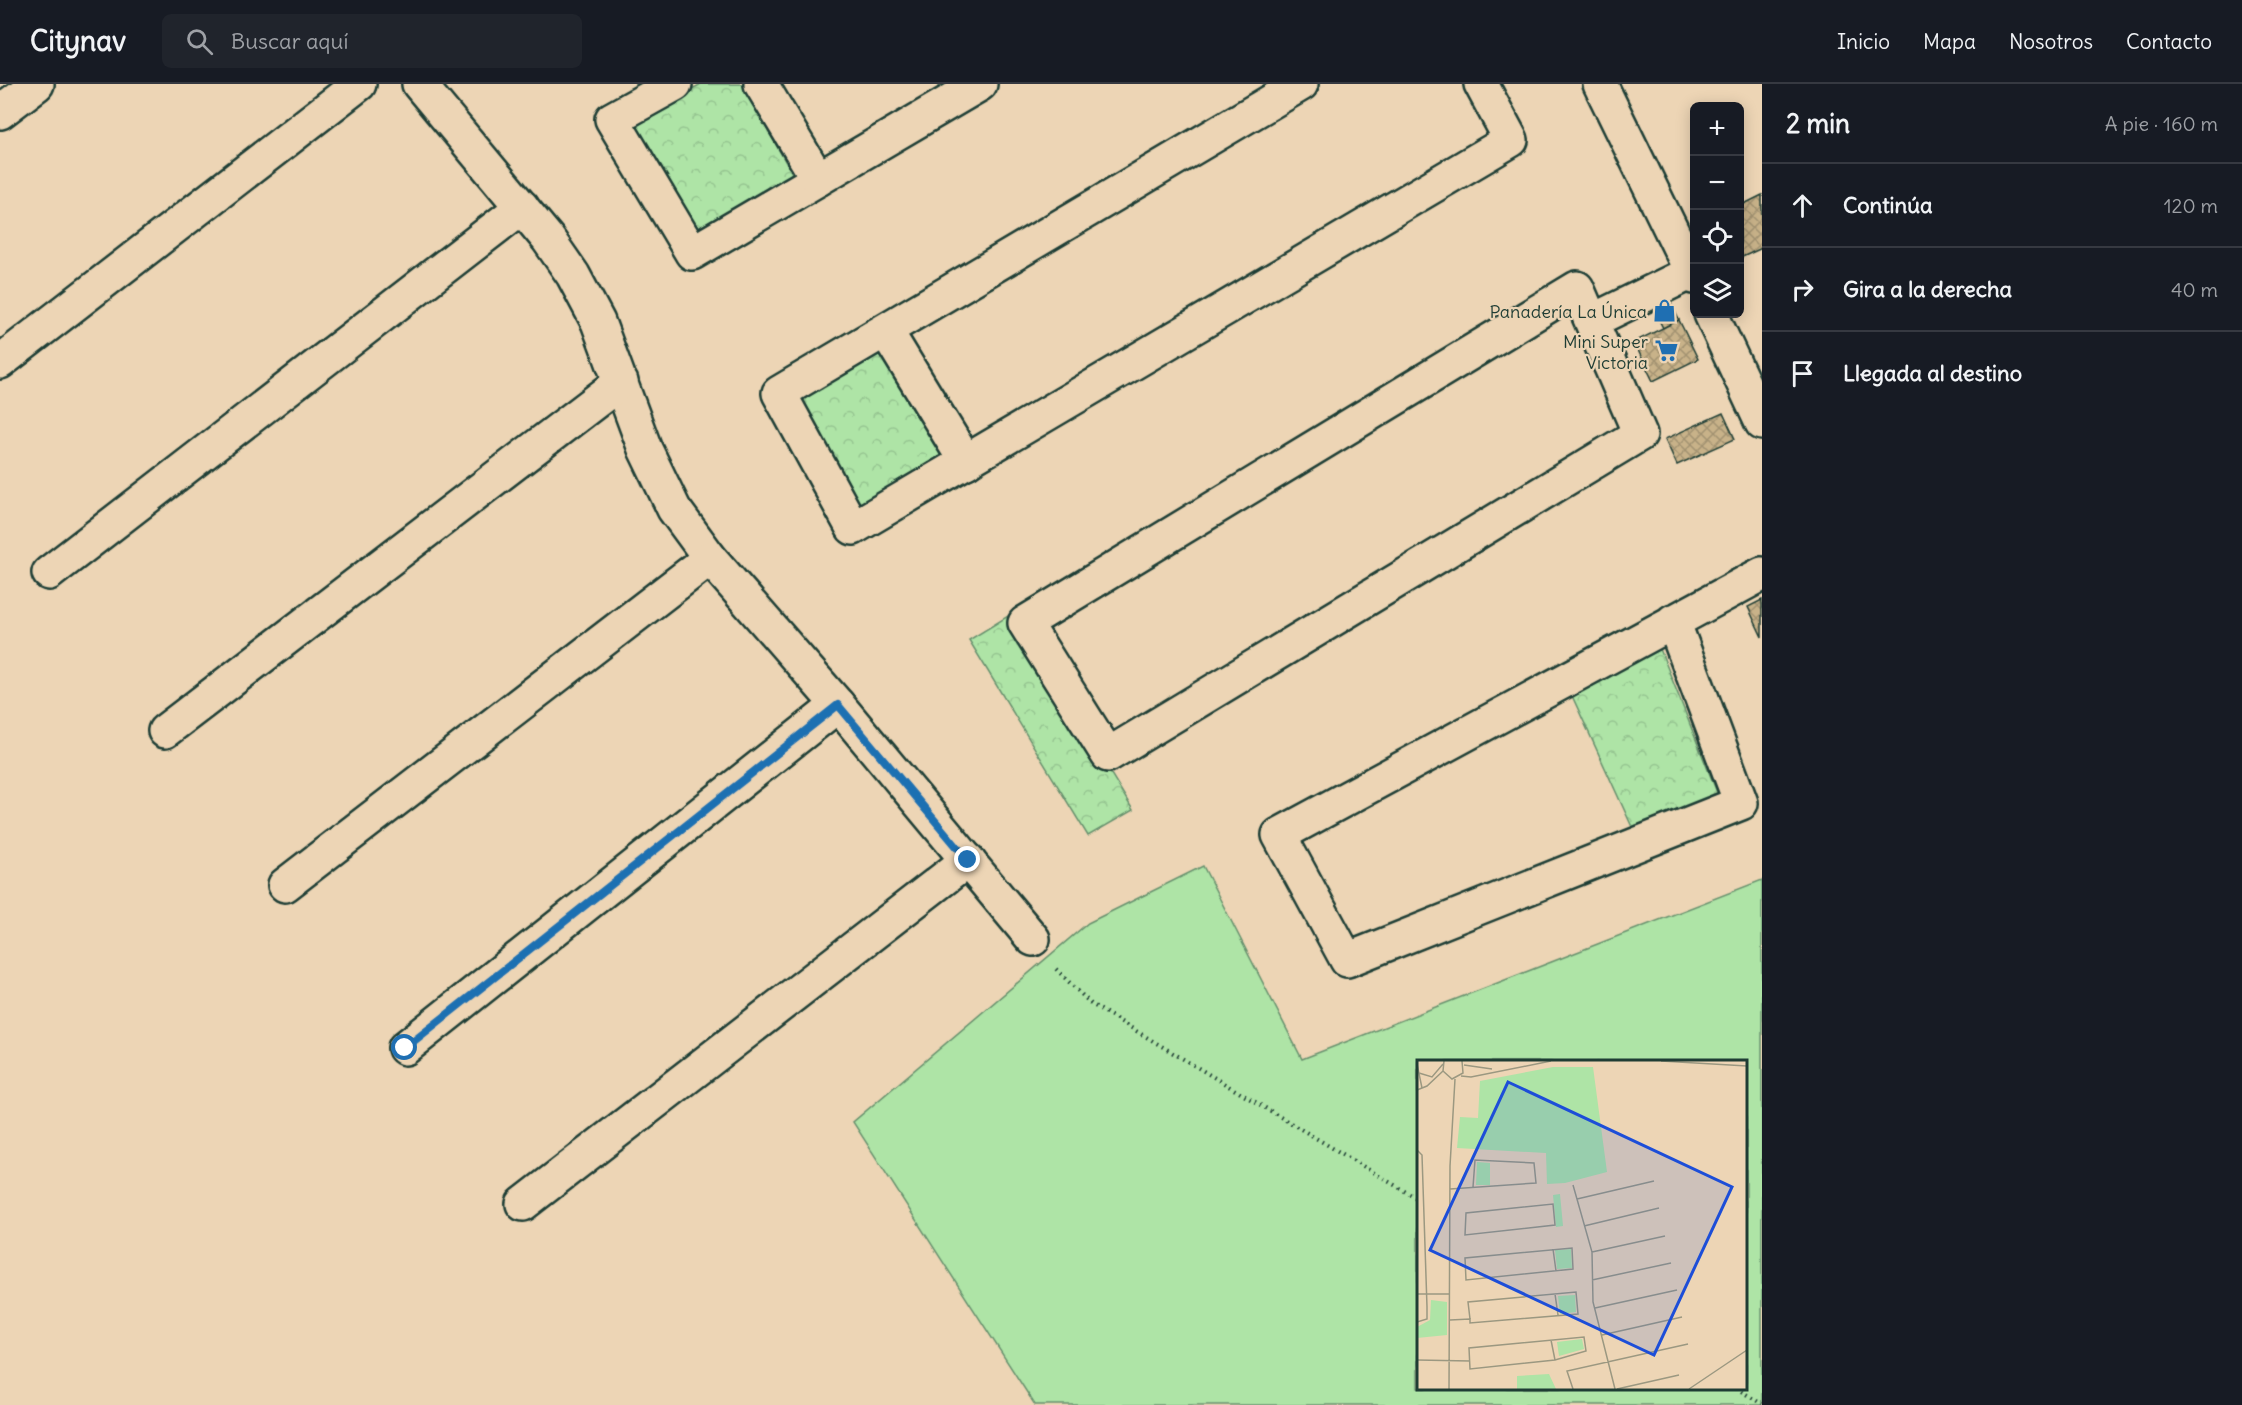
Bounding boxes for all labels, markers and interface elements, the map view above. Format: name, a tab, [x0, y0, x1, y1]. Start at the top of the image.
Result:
search box	[162, 14, 582, 68]
text: Citynav	[30, 23, 126, 59]
icon: search	[183, 25, 216, 58]
text: Buscar aquí	[231, 27, 348, 55]
text: Inicio	[1837, 28, 1890, 55]
text: Mapa	[1923, 28, 1976, 55]
text: Nosotros	[2009, 28, 2093, 55]
text: Contacto	[2126, 28, 2212, 55]
map controls	[1690, 102, 1744, 318]
button: +	[1690, 102, 1744, 156]
text: 2 min	[1786, 107, 1850, 140]
text: A pie · 160 m	[2105, 111, 2218, 136]
button: −	[1690, 156, 1744, 210]
icon: ahead	[1786, 189, 1819, 222]
text: Continúa	[1843, 191, 1932, 219]
text: 120 m	[2164, 193, 2218, 218]
button: locate	[1690, 210, 1744, 264]
button: layers	[1690, 264, 1744, 318]
icon: right	[1786, 273, 1819, 306]
text: Gira a la derecha	[1843, 275, 2012, 303]
text: 40 m	[2171, 277, 2218, 302]
shop icon: Panadería La Única	[1652, 298, 1678, 324]
place label: Panadería La Única	[1489, 300, 1647, 323]
place label: Mini Super Victoria	[1563, 330, 1649, 374]
supermarket icon: Mini Super Victoria	[1653, 338, 1679, 364]
icon: arrive	[1786, 357, 1819, 390]
text: Llegada al destino	[1843, 359, 2022, 387]
route end	[954, 846, 980, 872]
route start	[391, 1034, 417, 1060]
inset map	[1417, 1060, 1747, 1390]

